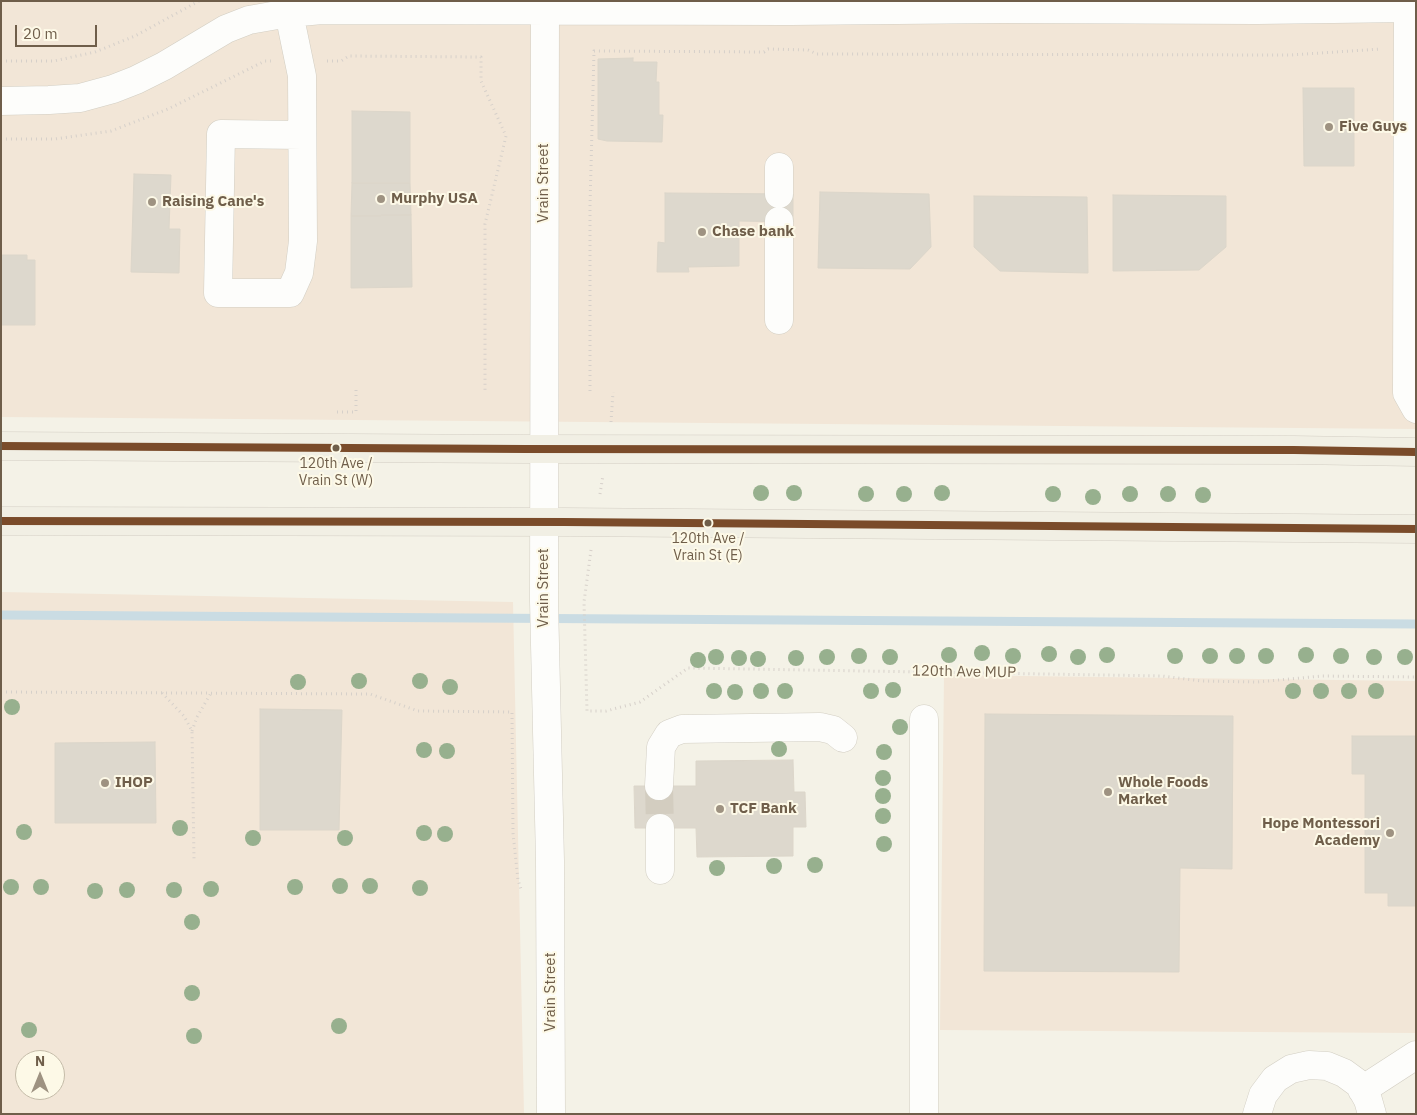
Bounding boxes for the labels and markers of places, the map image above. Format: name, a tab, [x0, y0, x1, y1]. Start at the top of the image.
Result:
place label: Five Guys	[1339, 118, 1407, 136]
marker: Five Guys	[1323, 121, 1335, 133]
place label: Murphy USA	[391, 190, 478, 208]
place label: Raising Cane's	[162, 193, 264, 211]
marker: Murphy USA	[375, 193, 387, 205]
marker: Raising Cane's	[146, 196, 158, 208]
place label: Chase bank	[712, 223, 794, 241]
marker: Chase bank	[696, 226, 708, 238]
marker: 120th Ave / Vrain St (W)	[331, 443, 341, 453]
place label: 120th Ave / Vrain St (W)	[299, 456, 373, 488]
marker: 120th Ave / Vrain St (E)	[703, 518, 713, 528]
place label: 120th Ave / Vrain St (E)	[671, 531, 745, 564]
place label: IHOP	[115, 774, 153, 792]
place label: Whole Foods Market	[1118, 774, 1208, 809]
marker: IHOP	[99, 777, 111, 789]
marker: Whole Foods Market	[1102, 786, 1114, 798]
place label: TCF Bank	[730, 800, 797, 818]
marker: TCF Bank	[714, 803, 726, 815]
place label: Hope Montessori Academy	[1262, 815, 1380, 850]
marker: Hope Montessori Academy	[1384, 827, 1396, 839]

